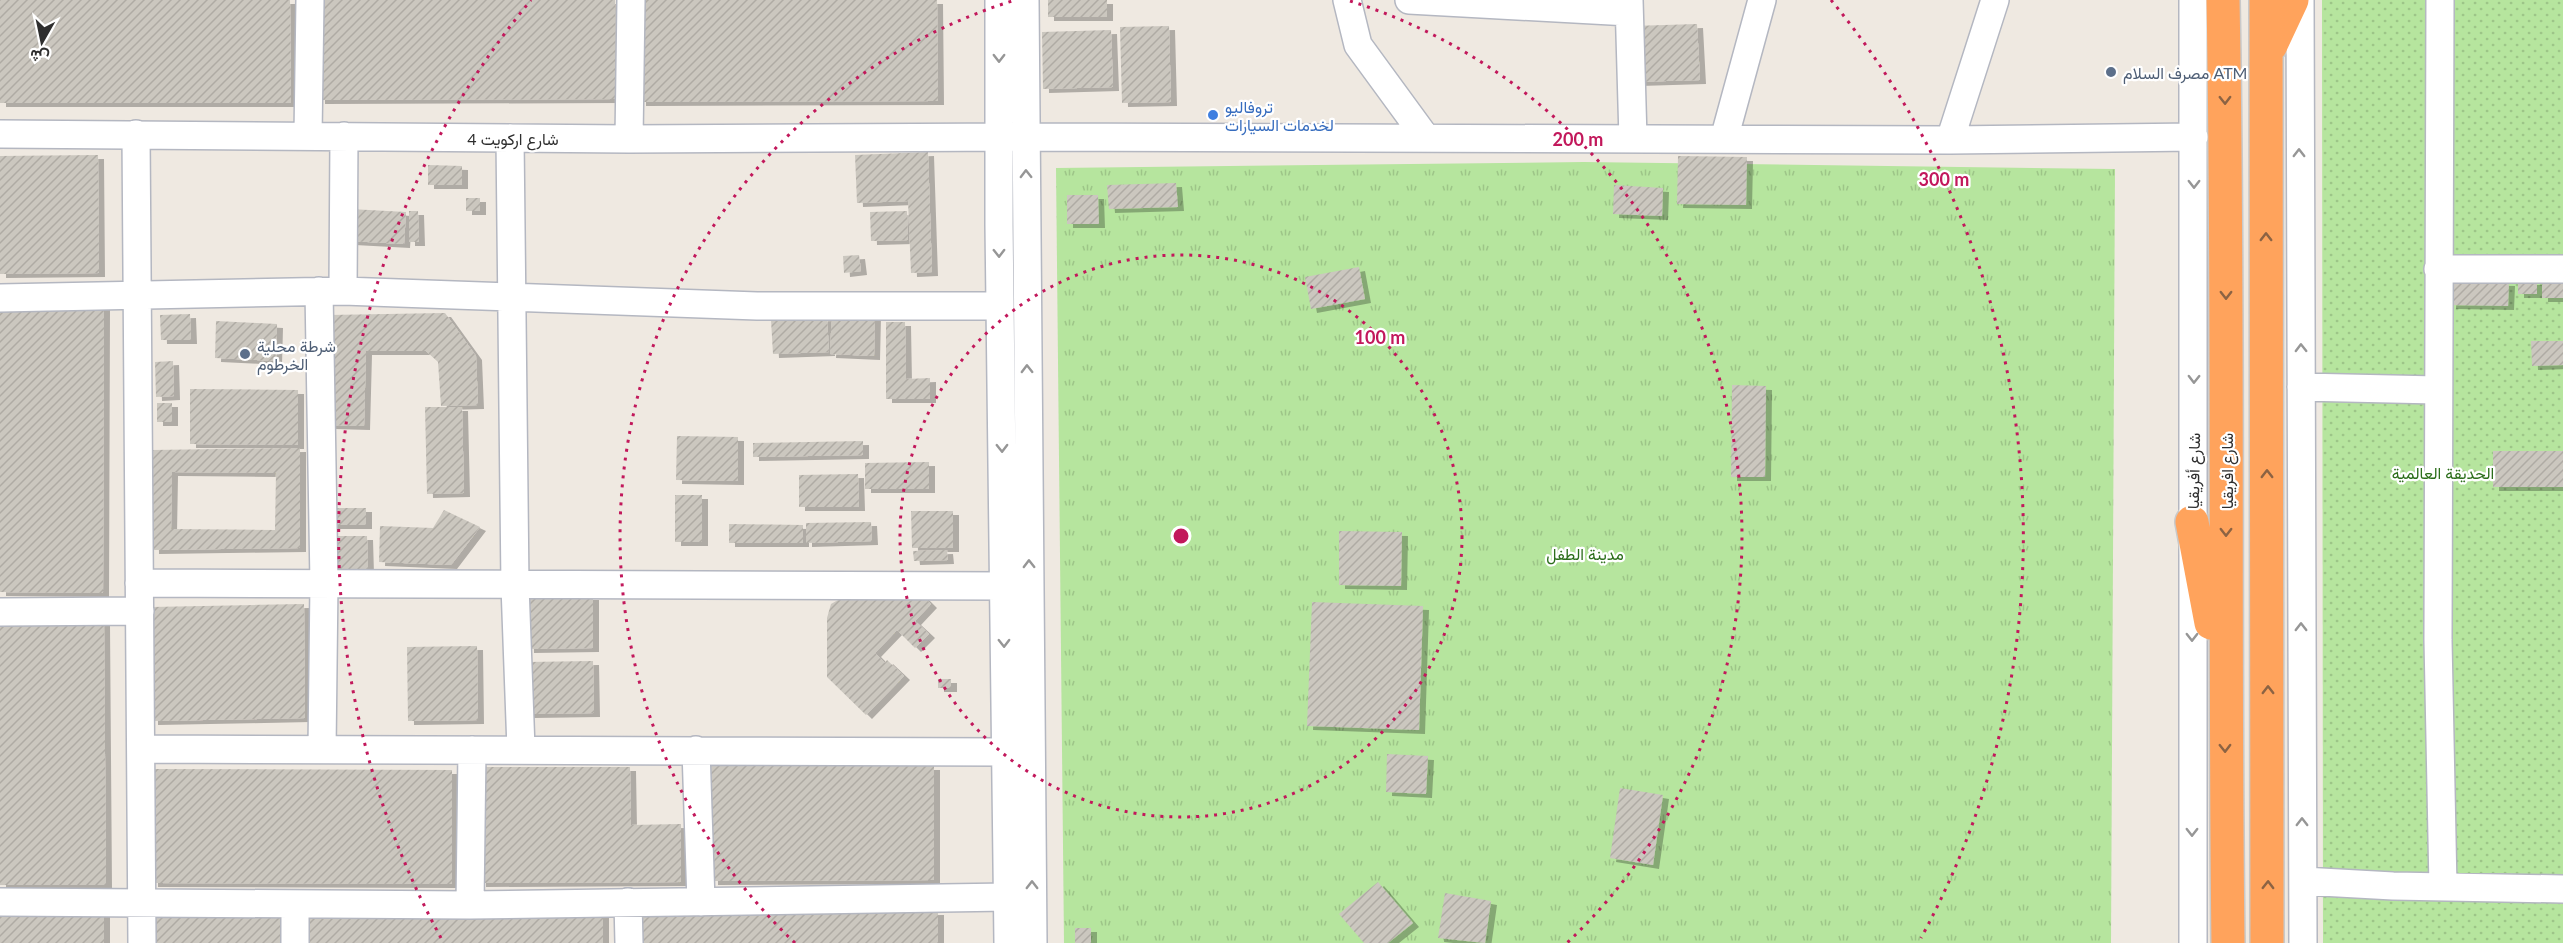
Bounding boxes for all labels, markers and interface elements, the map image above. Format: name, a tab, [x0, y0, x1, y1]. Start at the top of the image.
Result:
north arrow	[12, 12, 72, 72]
text: ش	[29, 45, 51, 68]
one-way arrow	[993, 54, 1005, 63]
place label: مصرف السلام ATM	[2123, 63, 2247, 84]
marker: مصرف السلام ATM	[2104, 65, 2118, 79]
one-way arrow	[2219, 96, 2231, 105]
place label: تروفاليو لخدمات السيارات	[1225, 97, 1334, 136]
marker: تروفاليو لخدمات السيارات	[1206, 108, 1220, 122]
text: 200 m	[1553, 128, 1603, 150]
street label: شارع اركويت 4	[467, 129, 559, 151]
one-way arrow	[2293, 148, 2305, 157]
text: 300 m	[1919, 168, 1969, 190]
one-way arrow	[1019, 169, 1032, 178]
one-way arrow	[2188, 180, 2200, 189]
one-way arrow	[2260, 232, 2272, 241]
one-way arrow	[993, 249, 1005, 258]
one-way arrow	[2220, 291, 2232, 300]
text: 100 m	[1355, 326, 1405, 348]
place label: شرطة محلية الخرطوم	[257, 336, 336, 375]
one-way arrow	[2295, 343, 2307, 352]
marker: شرطة محلية الخرطوم	[238, 347, 252, 361]
one-way arrow	[1021, 364, 1033, 373]
one-way arrow	[2188, 375, 2200, 384]
street label: شارع أفريقيا	[2183, 433, 2206, 509]
street label: شارع افريقيا	[2217, 433, 2239, 509]
one-way arrow	[996, 444, 1008, 453]
park label: الحديقة العالمية	[2392, 463, 2494, 483]
one-way arrow	[2260, 469, 2273, 478]
centre of rings	[1171, 526, 1191, 546]
one-way arrow	[2220, 528, 2232, 537]
park label: مدينة الطفل	[1546, 544, 1624, 565]
one-way arrow	[1023, 559, 1035, 568]
one-way arrow	[2295, 622, 2307, 631]
one-way arrow	[2186, 633, 2198, 642]
one-way arrow	[998, 639, 1011, 648]
one-way arrow	[2262, 685, 2274, 694]
one-way arrow	[2219, 744, 2231, 753]
one-way arrow	[2296, 817, 2308, 826]
one-way arrow	[2186, 828, 2198, 837]
one-way arrow	[1026, 880, 1038, 889]
one-way arrow	[2262, 880, 2274, 889]

